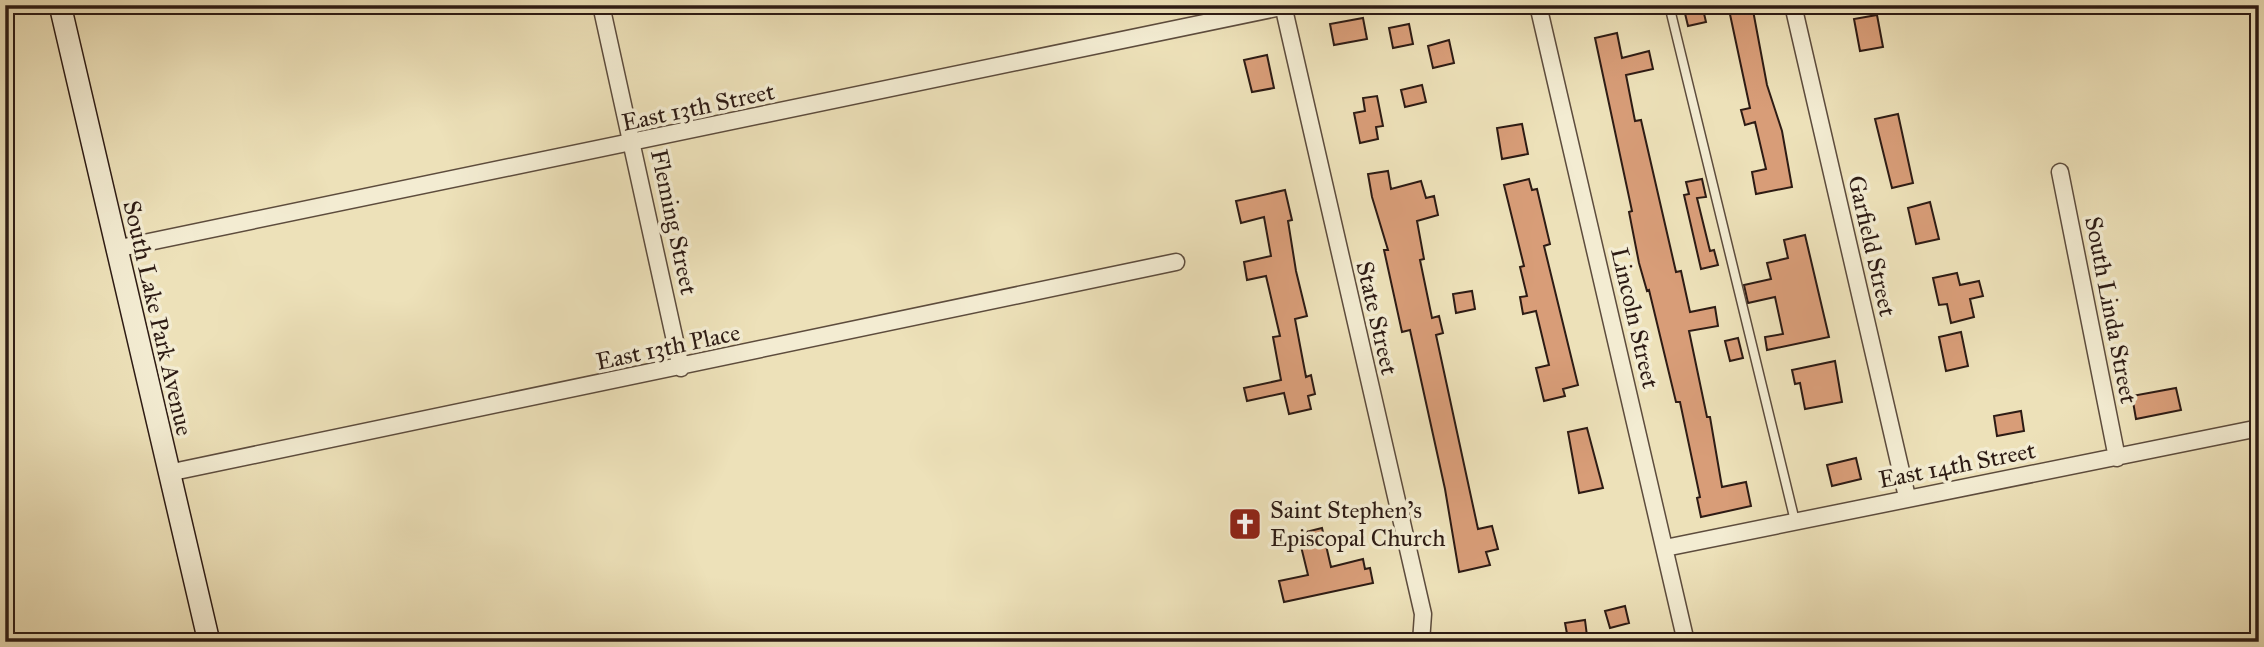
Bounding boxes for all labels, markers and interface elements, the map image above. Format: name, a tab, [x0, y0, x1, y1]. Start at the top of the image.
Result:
street label: East 13th Street	[619, 76, 778, 138]
street label: Fleming Street	[644, 147, 704, 298]
street label: Garfield Street	[1841, 173, 1903, 320]
street label: South Lake Park Avenue	[116, 197, 200, 439]
street label: South Linda Street	[2078, 214, 2144, 407]
street label: Lincoln Street	[1604, 245, 1666, 392]
street label: State Street	[1349, 258, 1405, 378]
street label: East 13th Place	[593, 317, 743, 377]
street label: East 14th Street	[1876, 435, 2038, 495]
place label: Saint Stephen's Episcopal Church	[1270, 495, 1445, 553]
church icon: Saint Stephen's Episcopal Church	[1226, 505, 1264, 543]

